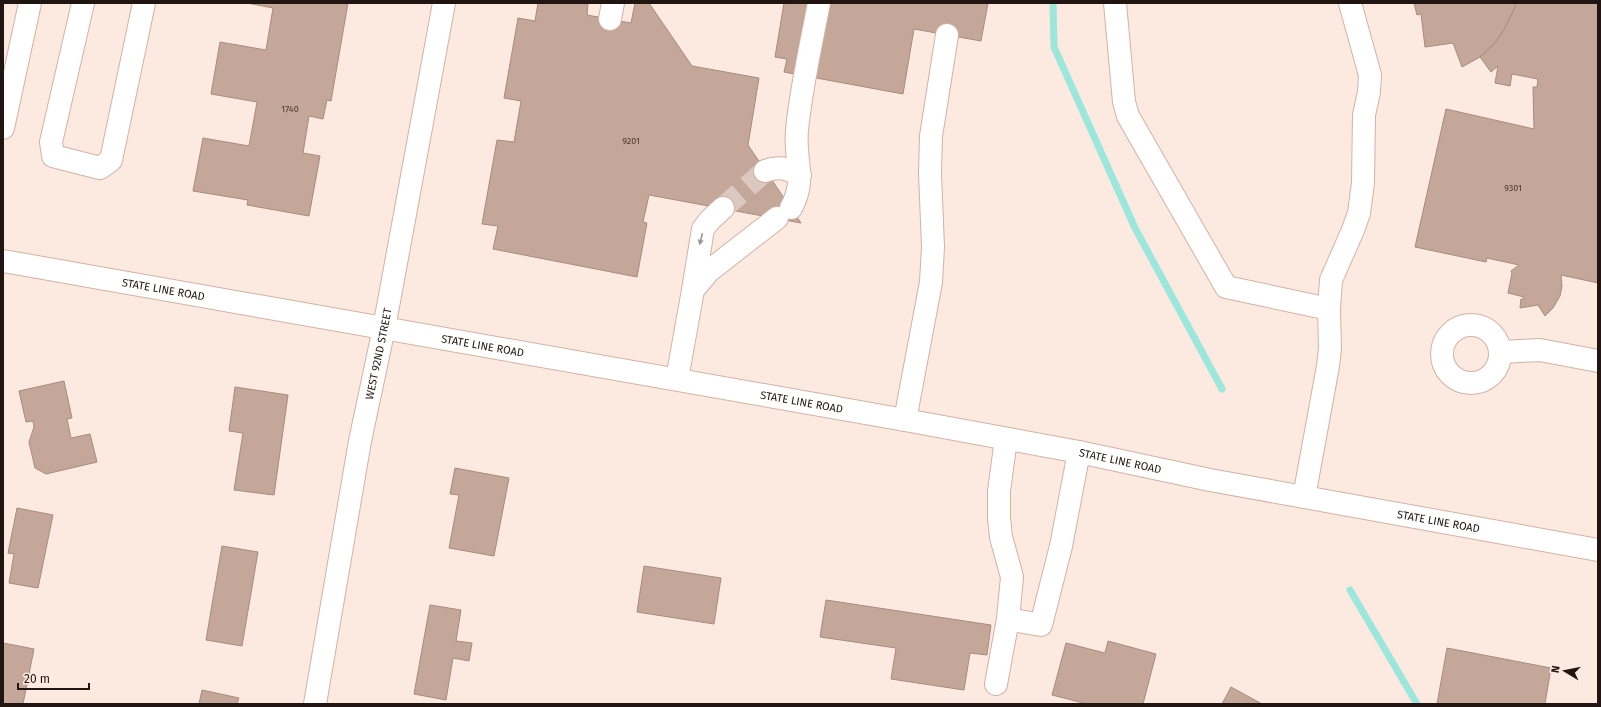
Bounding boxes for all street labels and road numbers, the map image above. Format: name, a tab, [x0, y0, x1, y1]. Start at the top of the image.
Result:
street label: STATE LINE ROAD	[121, 276, 206, 303]
street label: WEST 92ND STREET	[362, 307, 394, 401]
street label: STATE LINE ROAD	[440, 332, 525, 359]
street label: STATE LINE ROAD	[759, 388, 844, 415]
street label: STATE LINE ROAD	[1078, 446, 1163, 476]
street label: STATE LINE ROAD	[1396, 507, 1481, 535]

